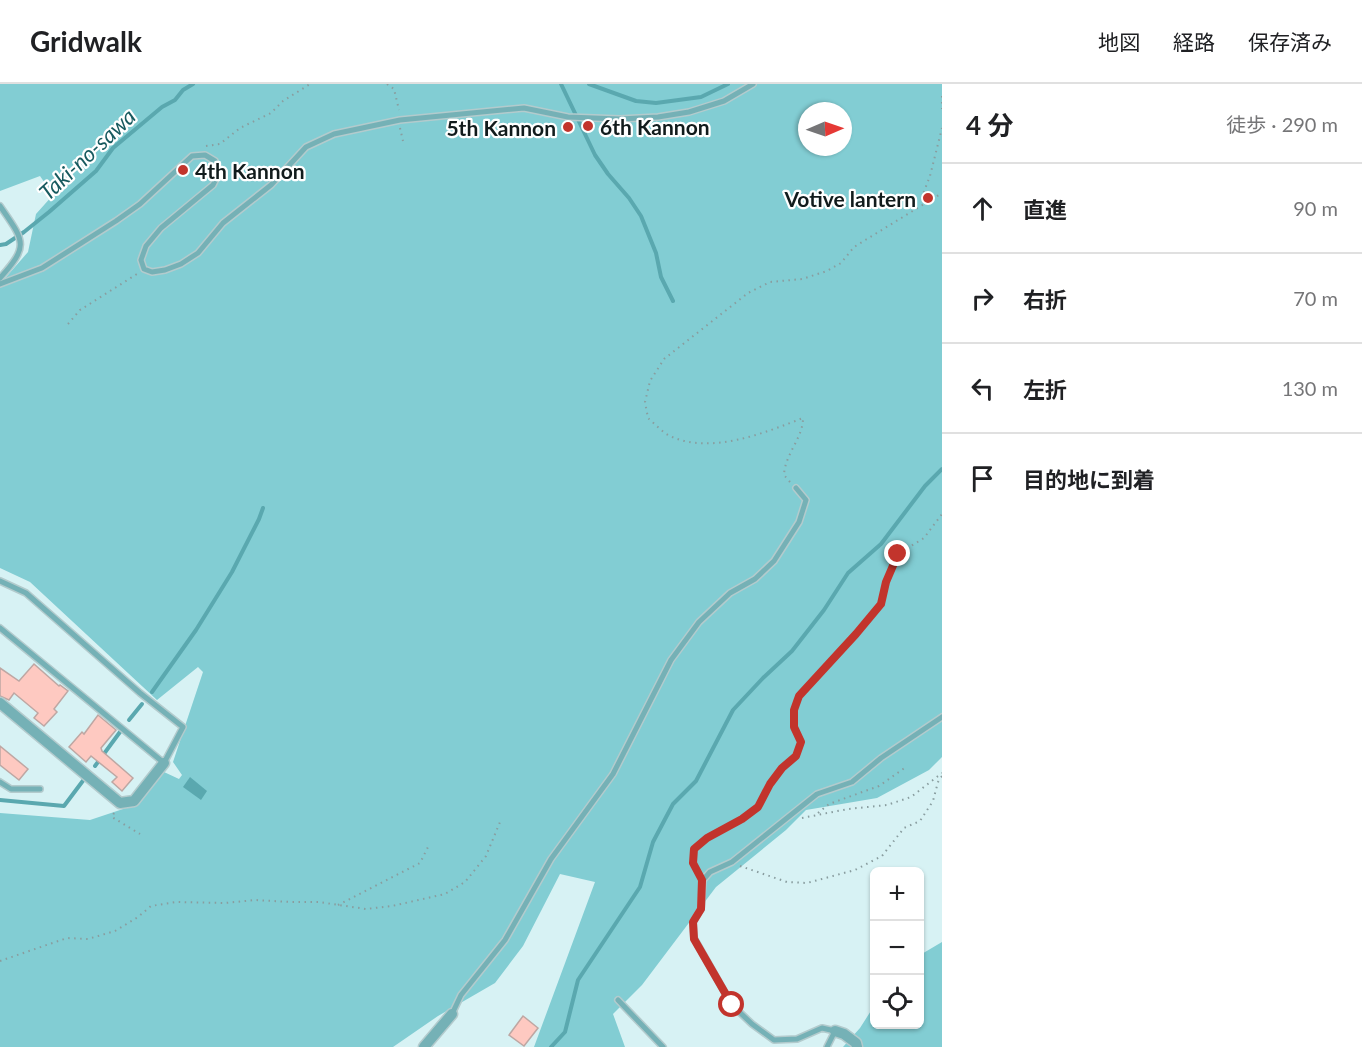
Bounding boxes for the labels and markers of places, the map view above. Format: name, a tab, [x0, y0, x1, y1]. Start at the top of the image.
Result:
place label: 6th Kannon	[600, 114, 710, 139]
place label: 5th Kannon	[446, 115, 556, 140]
marker: 6th Kannon	[581, 119, 595, 133]
marker: 5th Kannon	[561, 120, 575, 134]
place label: 4th Kannon	[195, 158, 305, 183]
marker: 4th Kannon	[176, 163, 190, 177]
place label: Votive lantern	[783, 186, 916, 211]
marker: Votive lantern	[921, 191, 935, 205]

